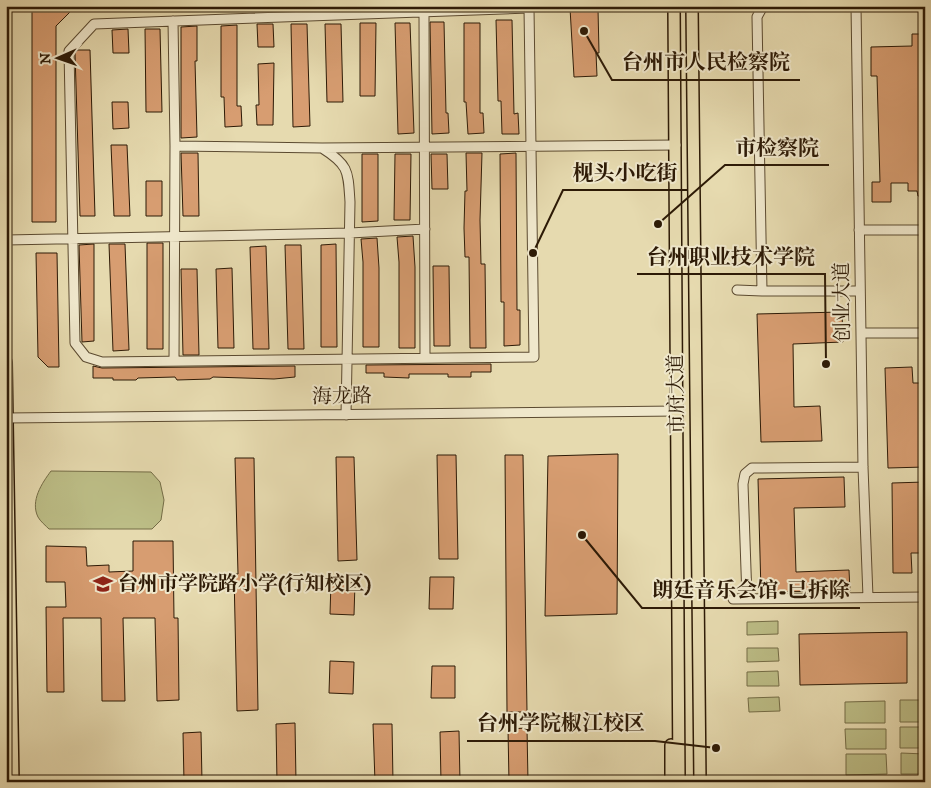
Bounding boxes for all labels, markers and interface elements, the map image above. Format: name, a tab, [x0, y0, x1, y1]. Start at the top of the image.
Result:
north arrow	[32, 32, 82, 82]
callout: 台州市人民检察院	[612, 44, 800, 80]
text: 台州市人民检察院	[622, 50, 790, 76]
text: N	[37, 52, 55, 64]
callout: 市检察院	[725, 129, 829, 165]
text: 市检察院	[735, 136, 819, 162]
callout: 枧头小吃街	[563, 154, 688, 190]
text: 枧头小吃街	[573, 161, 678, 187]
callout: 台州职业技术学院	[637, 238, 825, 274]
text: 台州职业技术学院	[647, 245, 815, 271]
street label: 创业大道	[830, 262, 856, 342]
street label: 市府大道	[664, 354, 690, 434]
street label: 海龙路	[312, 384, 372, 410]
place label: 台州市学院路小学(行知校区)	[118, 572, 372, 597]
callout: 朗廷音乐会馆-已拆除	[642, 572, 860, 608]
school or university icon: 台州市学院路小学(行知校区)	[92, 573, 114, 595]
text: 朗廷音乐会馆-已拆除	[652, 578, 850, 604]
callout: 台州学院椒江校区	[467, 705, 655, 741]
text: 台州学院椒江校区	[477, 711, 645, 737]

